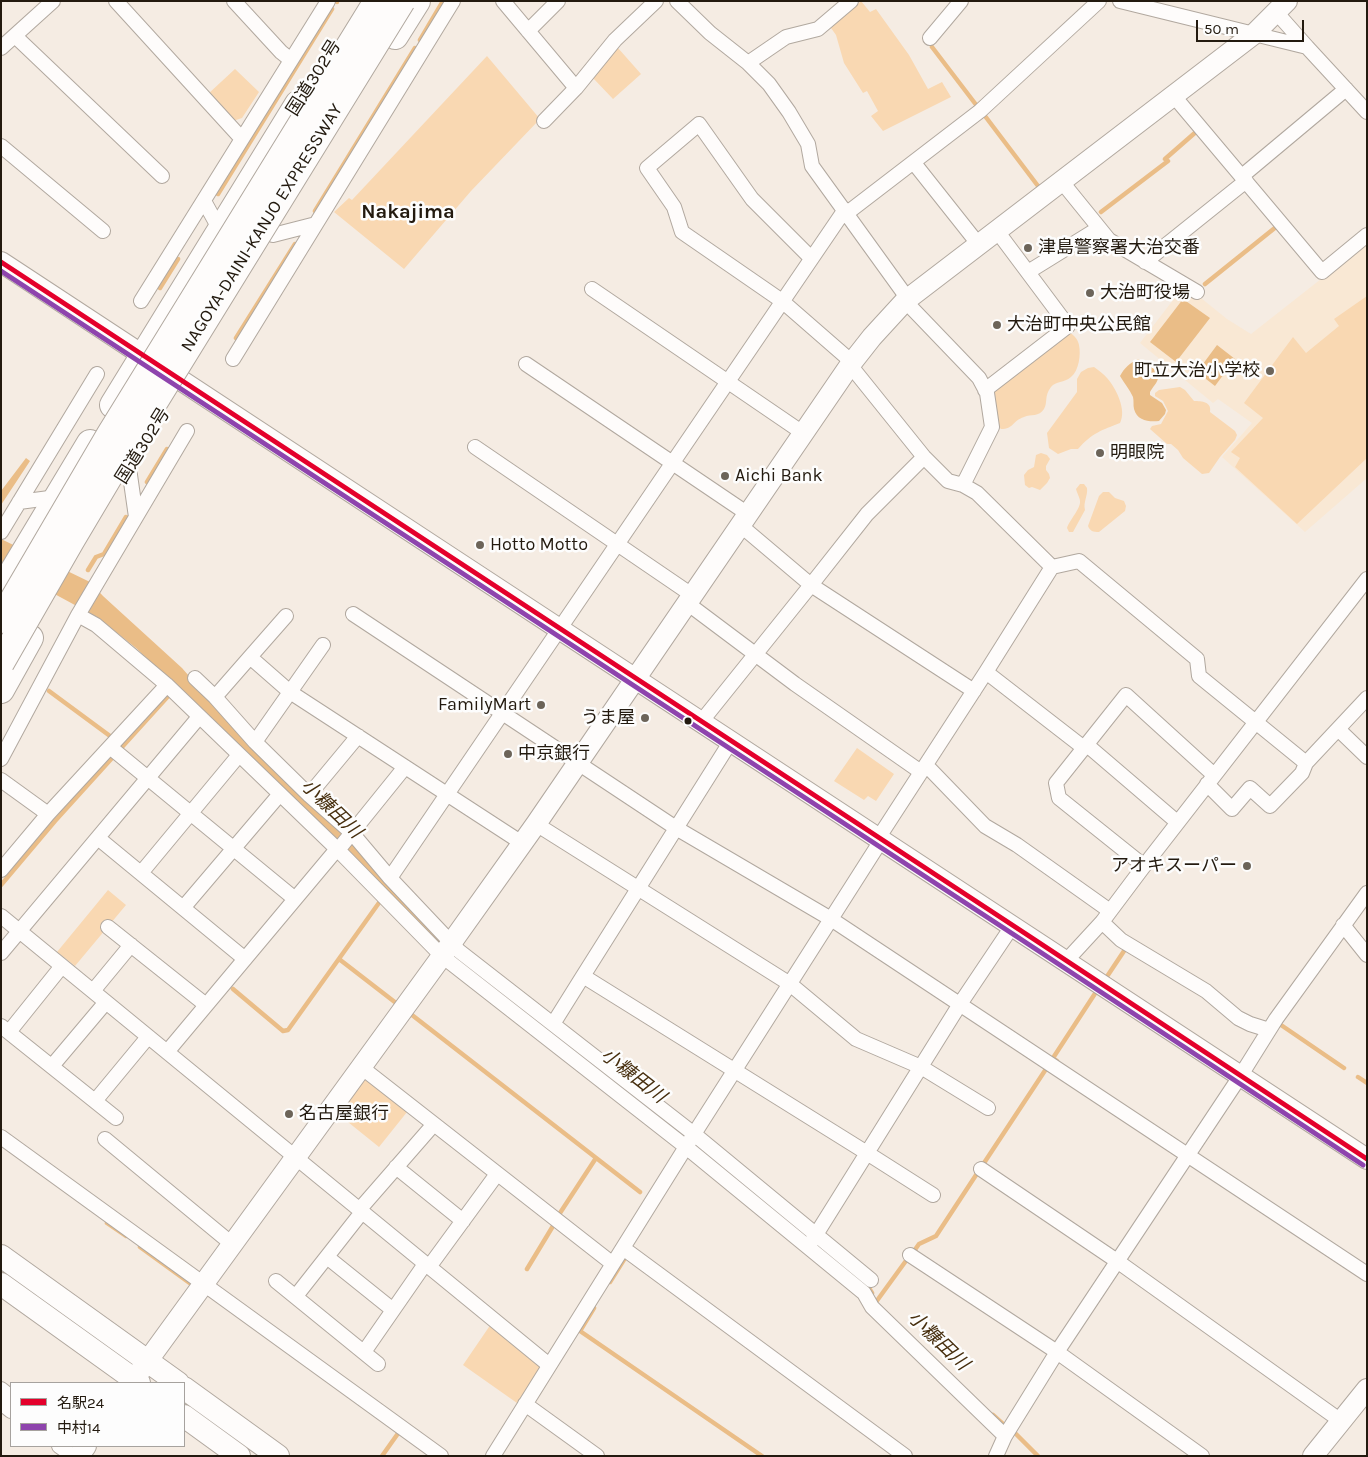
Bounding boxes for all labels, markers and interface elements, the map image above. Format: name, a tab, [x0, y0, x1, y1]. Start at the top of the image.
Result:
scale bar	[1198, 10, 1306, 42]
text: 50 m	[1204, 20, 1239, 38]
street label: 国道302号	[282, 36, 346, 120]
street label: NAGOYA-DAINI-KANJO EXPRESSWAY	[176, 100, 348, 356]
district label: Nakajima	[361, 200, 455, 224]
place label: 津島警察署大治交番	[1038, 237, 1200, 259]
marker: 津島警察署大治交番	[1022, 242, 1034, 254]
place label: 大治町役場	[1100, 282, 1190, 304]
marker: 大治町役場	[1084, 287, 1096, 299]
place label: 大治町中央公民館	[1007, 314, 1151, 336]
marker: 大治町中央公民館	[991, 319, 1003, 331]
place label: 町立大治小学校	[1134, 360, 1260, 382]
marker: 町立大治小学校	[1264, 365, 1276, 377]
street label: 国道302号	[111, 404, 175, 488]
place label: 明眼院	[1110, 442, 1164, 464]
marker: 明眼院	[1094, 447, 1106, 459]
place label: Aichi Bank	[735, 465, 823, 487]
marker: Aichi Bank	[719, 470, 731, 482]
place label: Hotto Motto	[490, 534, 588, 556]
marker: Hotto Motto	[474, 539, 486, 551]
place label: FamilyMart	[438, 694, 531, 716]
marker: FamilyMart	[535, 699, 547, 711]
place label: うま屋	[581, 707, 635, 729]
marker: うま屋	[639, 712, 651, 724]
unlabelled marker	[683, 716, 693, 726]
place label: 中京銀行	[518, 743, 590, 765]
marker: 中京銀行	[502, 748, 514, 760]
water label: 小糠田川	[296, 774, 366, 844]
place label: アオキスーパー	[1111, 855, 1237, 877]
marker: アオキスーパー	[1241, 860, 1253, 872]
water label: 小糠田川	[596, 1044, 670, 1108]
place label: 名古屋銀行	[299, 1103, 389, 1125]
marker: 名古屋銀行	[283, 1108, 295, 1120]
water label: 小糠田川	[903, 1306, 973, 1376]
legend	[10, 1382, 185, 1447]
text: 名駅24	[57, 1394, 104, 1412]
text: 中村14	[57, 1419, 100, 1437]

